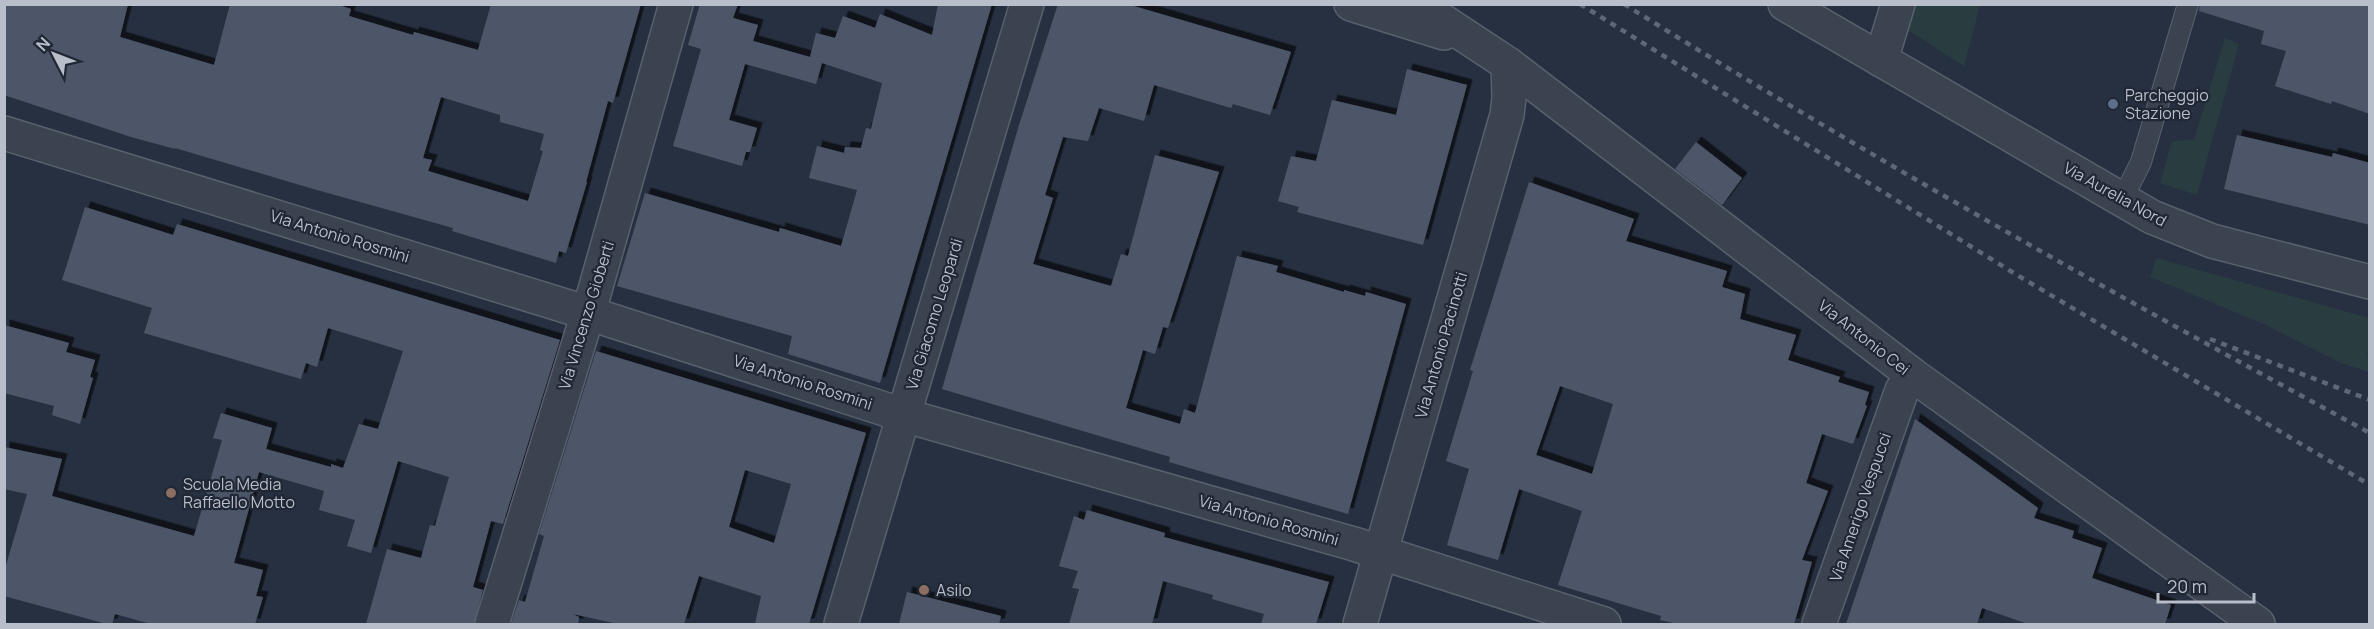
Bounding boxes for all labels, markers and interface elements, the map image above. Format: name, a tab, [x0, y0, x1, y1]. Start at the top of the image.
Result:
north arrow	[24, 24, 84, 84]
text: N	[31, 32, 55, 56]
place label: Parcheggio Stazione	[2125, 84, 2209, 124]
marker: Parcheggio Stazione	[2106, 97, 2120, 111]
street label: Via Aurelia Nord	[2059, 157, 2171, 231]
street label: Via Antonio Rosmini	[268, 204, 412, 268]
street label: Via Giacomo Leopardi	[900, 235, 968, 393]
street label: Via Vincenzo Gioberti	[553, 238, 619, 392]
street label: Via Antonio Pacinotti	[1410, 269, 1472, 421]
street label: Via Antonio Cei	[1814, 294, 1914, 380]
street label: Via Antonio Rosmini	[731, 349, 875, 415]
street label: Via Amerigo Vespucci	[1824, 430, 1896, 584]
place label: Scuola Media Raffaello Motto	[183, 473, 295, 513]
marker: Scuola Media Raffaello Motto	[164, 486, 178, 500]
street label: Via Antonio Rosmini	[1196, 489, 1342, 551]
scale bar	[2158, 566, 2254, 604]
text: 20 m	[2167, 574, 2207, 598]
place label: Asilo	[936, 579, 971, 601]
marker: Asilo	[917, 583, 931, 597]

